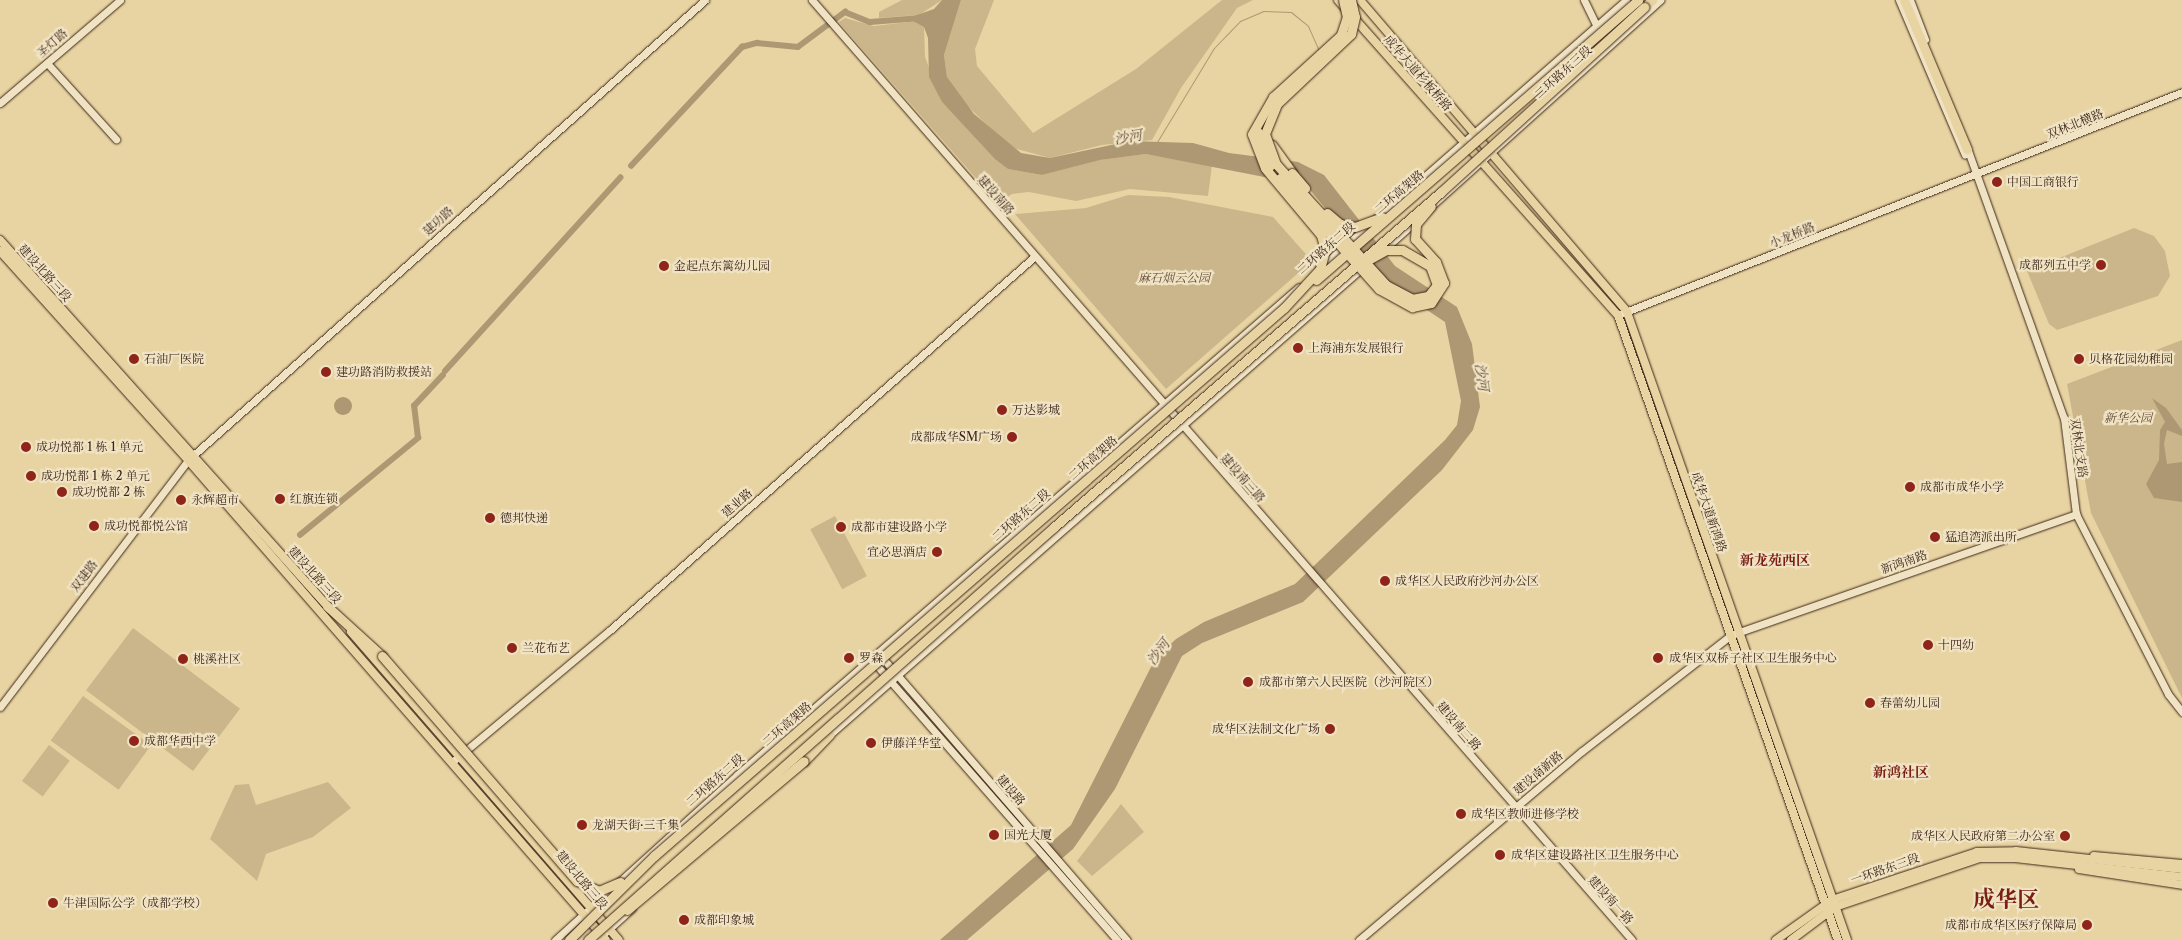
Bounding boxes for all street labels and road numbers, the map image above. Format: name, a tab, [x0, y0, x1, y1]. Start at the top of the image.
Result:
street label: 圣灯路	[34, 26, 70, 60]
street label: 成华大道杉板桥路	[1381, 32, 1455, 114]
street label: 二环路东三段	[1531, 43, 1595, 101]
street label: 双林北横路	[2044, 106, 2106, 142]
street label: 二环高架路	[1371, 167, 1427, 217]
street label: 建设南路	[975, 172, 1017, 218]
street label: 建功路	[420, 204, 456, 238]
street label: 二环路东二段	[1294, 219, 1358, 277]
street label: 小龙桥路	[1767, 219, 1817, 251]
street label: 建设北路三段	[16, 241, 74, 305]
street label: 双林北支路	[2068, 417, 2090, 479]
street label: 二环高架路	[1066, 433, 1120, 483]
street label: 建设南三路	[1218, 451, 1268, 505]
street label: 成华大道新鸿路	[1689, 470, 1729, 554]
street label: 建业路	[719, 486, 755, 520]
street label: 二环路东二段	[989, 486, 1053, 544]
street label: 建设北路三段	[286, 543, 344, 607]
street label: 新鸿南路	[1879, 547, 1929, 577]
street label: 双建路	[67, 557, 101, 595]
street label: 二环高架路	[760, 699, 814, 749]
street label: 建设南二路	[1434, 699, 1484, 753]
street label: 建设南新路	[1510, 748, 1566, 798]
street label: 二环路东二段	[683, 751, 747, 809]
street label: 建设路	[994, 772, 1028, 808]
street label: 建设北路三段	[553, 848, 611, 912]
street label: 一环路东三段	[1849, 850, 1921, 888]
street label: 建设南一路	[1586, 873, 1636, 927]

